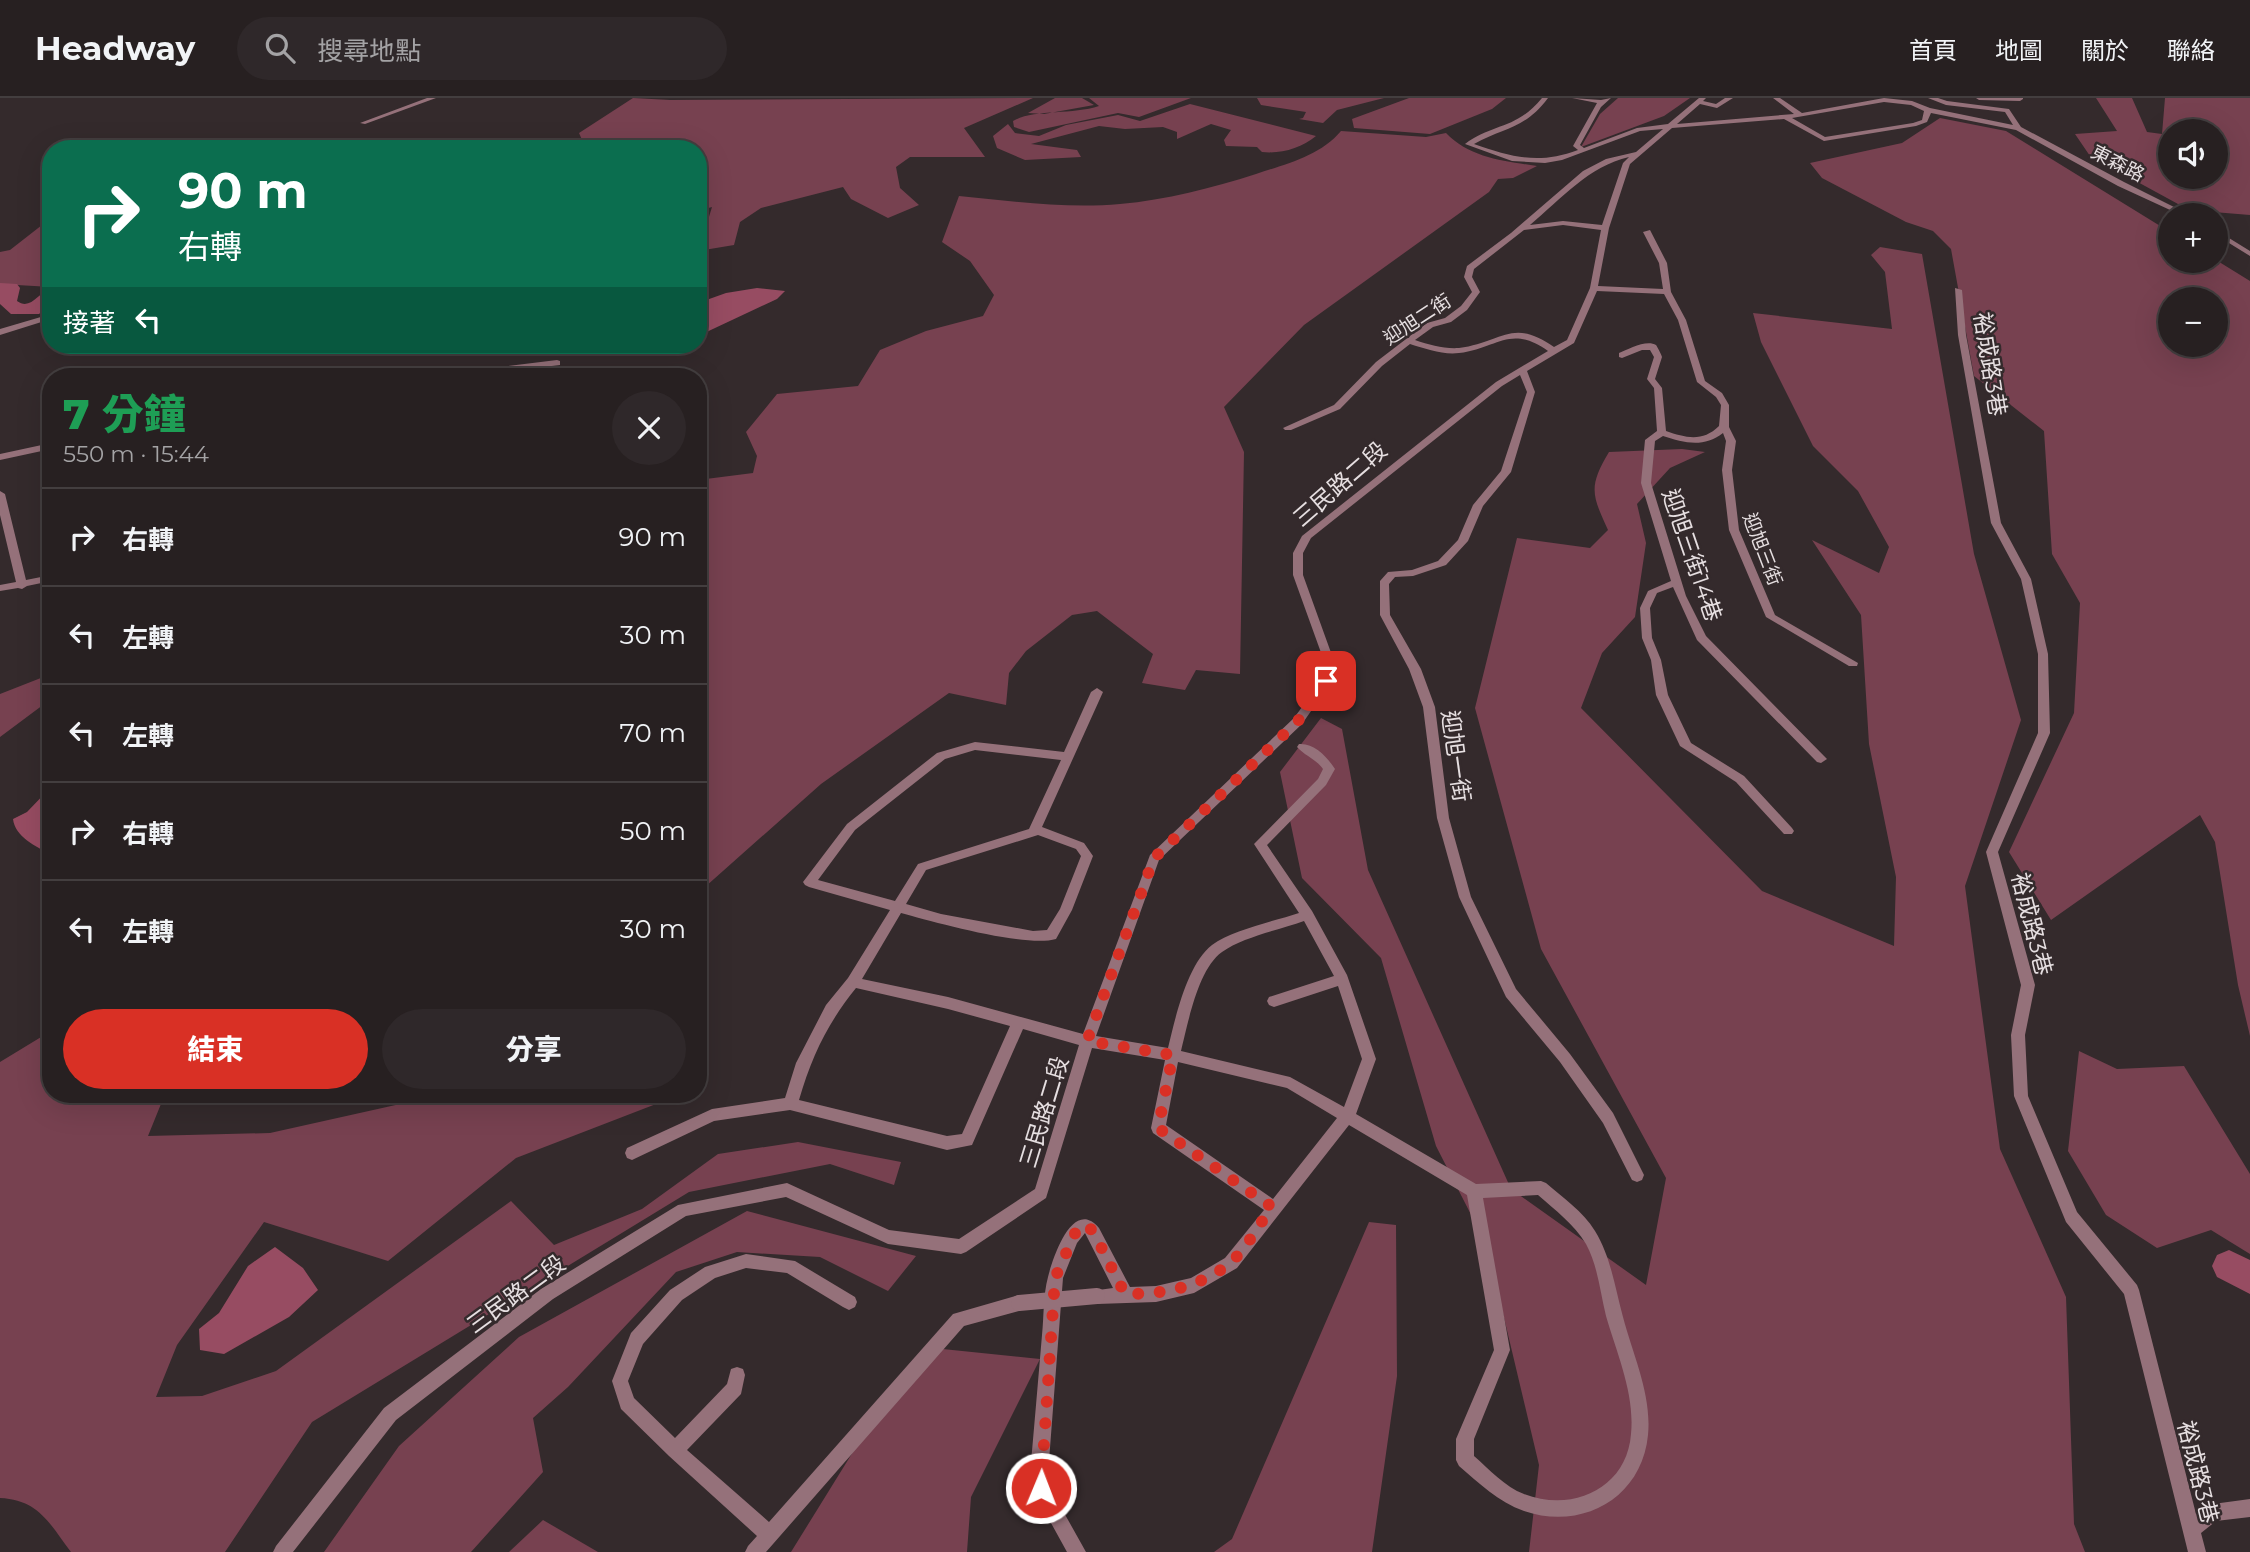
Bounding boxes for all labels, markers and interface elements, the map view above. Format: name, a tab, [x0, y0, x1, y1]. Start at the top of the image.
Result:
search box	[237, 17, 727, 80]
text: Headway	[35, 28, 195, 68]
icon: search	[261, 29, 299, 67]
text: 搜尋地點	[317, 35, 421, 67]
text: 首頁	[1909, 36, 1957, 65]
text: 地圖	[1995, 36, 2043, 65]
text: 關於	[2081, 36, 2129, 65]
text: 聯絡	[2167, 36, 2215, 65]
map controls	[2158, 119, 2228, 357]
button: sound	[2158, 119, 2228, 189]
street label: 東森路	[2087, 140, 2148, 187]
text: 90 m	[178, 161, 308, 220]
icon: right	[63, 168, 154, 259]
button: +	[2158, 203, 2228, 273]
text: 右轉	[178, 227, 242, 266]
button: −	[2158, 287, 2228, 357]
street label: 迎旭二街	[1379, 289, 1455, 350]
icon: left	[129, 301, 167, 339]
text: 接著	[63, 307, 115, 339]
street label: 裕成路3巷	[1968, 310, 2012, 418]
text: 7 分鐘	[63, 388, 186, 440]
button: close	[612, 391, 686, 465]
street label: 三民路二段	[1287, 436, 1393, 532]
text: 550 m · 15:44	[63, 440, 209, 468]
street label: 迎旭三街14巷	[1656, 485, 1728, 625]
street label: 迎旭三街	[1738, 510, 1787, 589]
icon: right	[63, 518, 101, 556]
text: 90 m	[619, 521, 686, 553]
text: 右轉	[122, 524, 174, 556]
icon: left	[63, 616, 101, 654]
text: 30 m	[620, 619, 686, 651]
text: 左轉	[122, 622, 174, 654]
pin	[1296, 651, 1356, 711]
icon: arrive	[1307, 662, 1345, 700]
street label: 迎旭一街	[1436, 708, 1476, 804]
icon: left	[63, 714, 101, 752]
text: 70 m	[620, 717, 686, 749]
text: 左轉	[122, 720, 174, 752]
icon: right	[63, 812, 101, 850]
text: 50 m	[620, 815, 686, 847]
text: 右轉	[122, 818, 174, 850]
street label: 裕成路3巷	[2006, 870, 2058, 978]
icon: left	[63, 910, 101, 948]
text: 30 m	[620, 913, 686, 945]
text: 左轉	[122, 916, 174, 948]
button: 結束	[63, 1009, 368, 1089]
button: 分享	[382, 1009, 686, 1089]
street label: 三民路二段	[1014, 1053, 1074, 1171]
street label: 三民路二段	[461, 1249, 571, 1339]
street label: 裕成路3巷	[2172, 1418, 2224, 1526]
position arrow	[1004, 1451, 1078, 1525]

